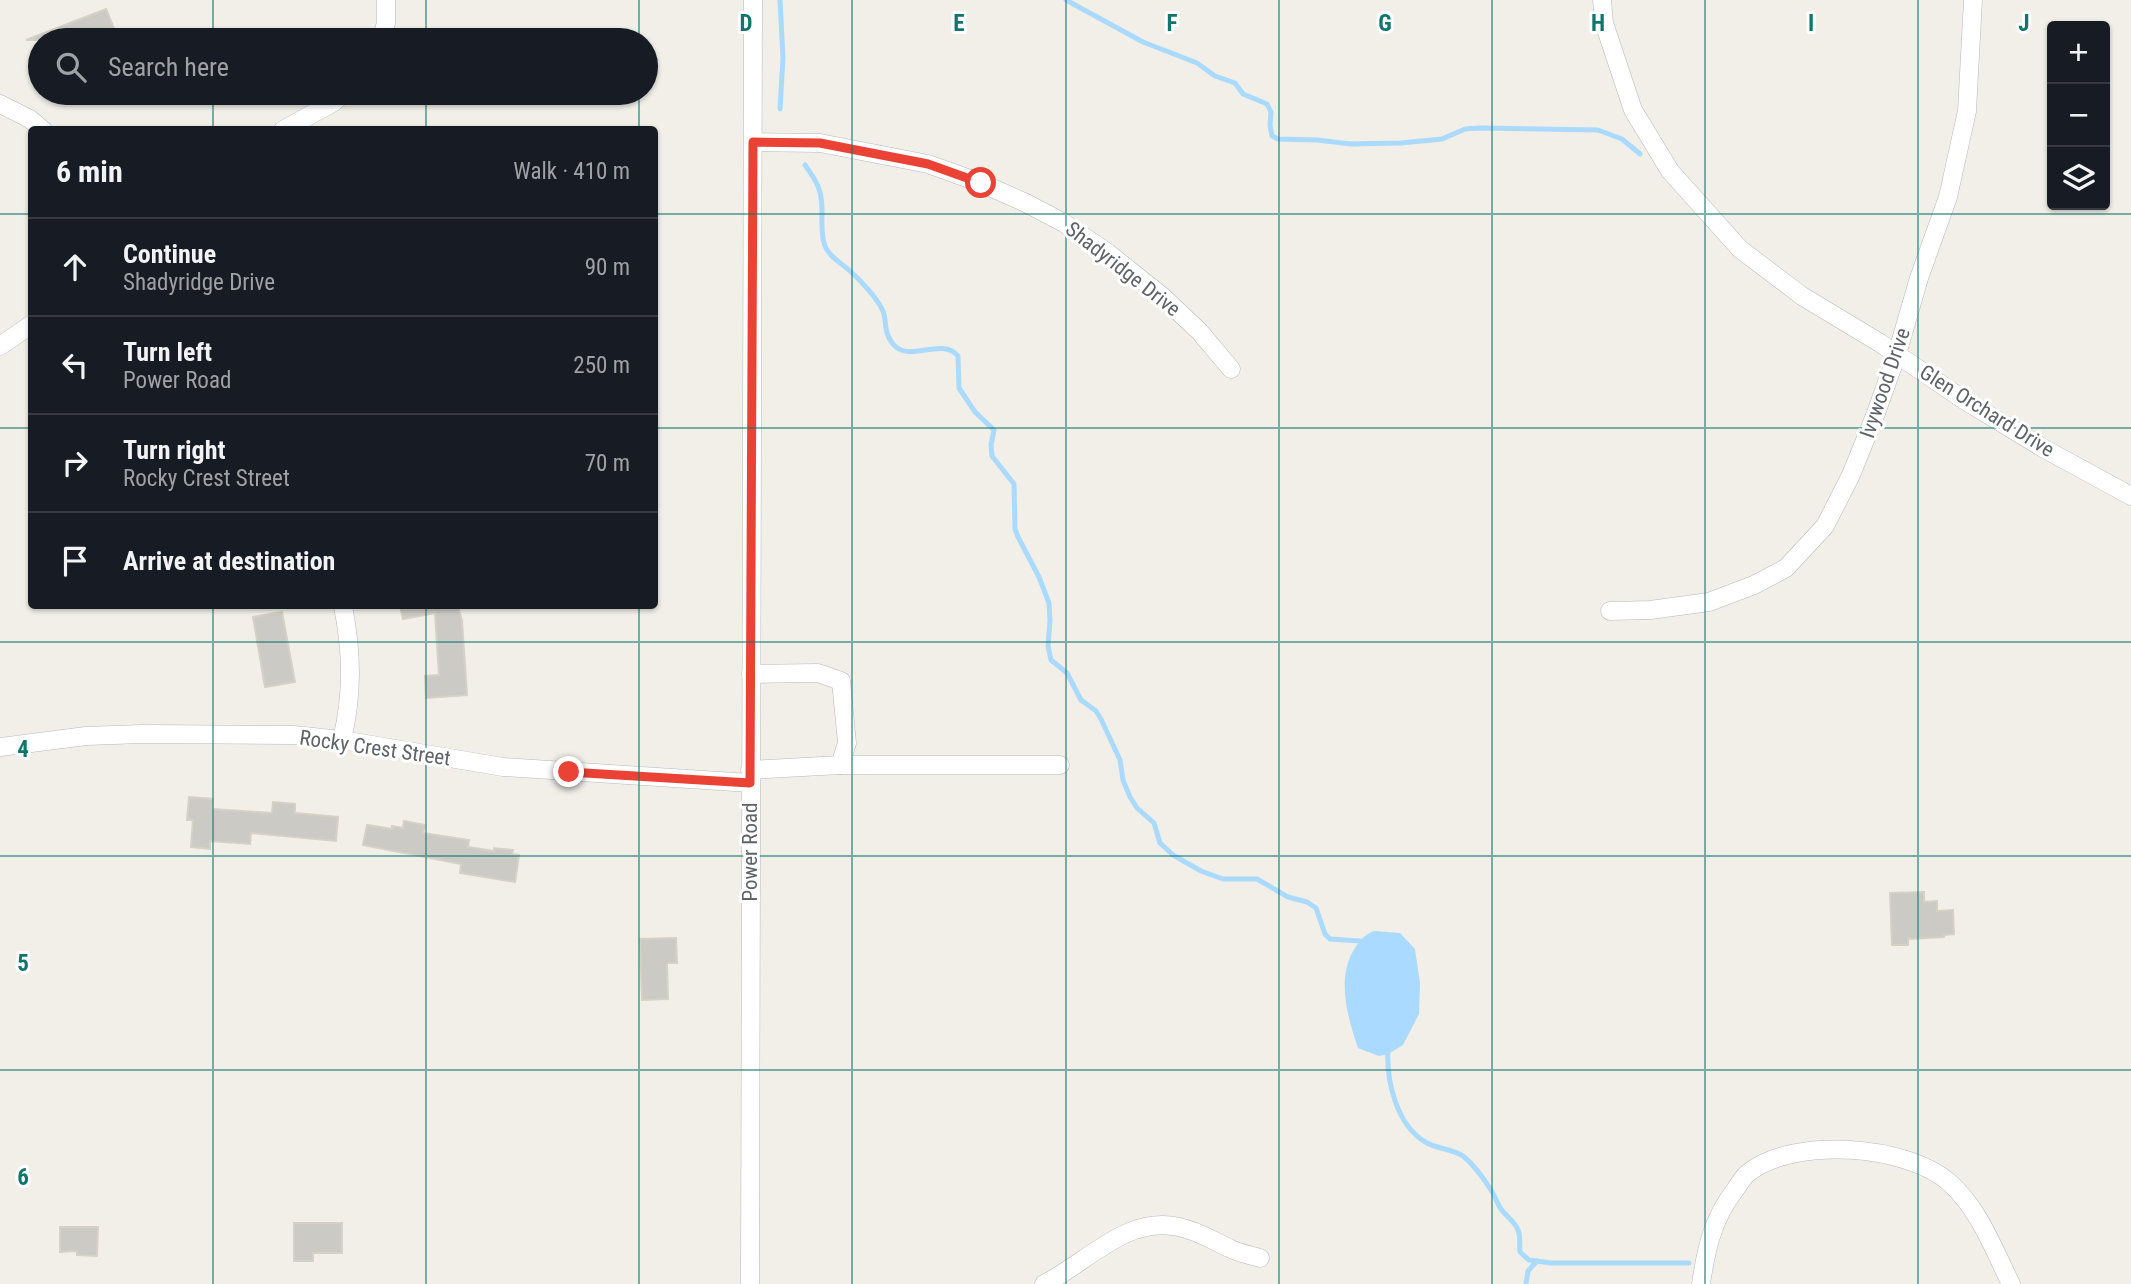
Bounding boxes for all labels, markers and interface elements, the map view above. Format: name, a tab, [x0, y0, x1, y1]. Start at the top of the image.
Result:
text: D	[740, 10, 753, 37]
text: E	[953, 10, 965, 37]
text: F	[1167, 10, 1178, 37]
text: G	[1378, 10, 1392, 37]
text: H	[1591, 10, 1605, 37]
text: I	[1808, 10, 1814, 37]
text: J	[2018, 10, 2030, 37]
map controls	[2047, 21, 2110, 210]
button: +	[2047, 21, 2110, 84]
search box	[28, 28, 658, 105]
icon: search	[52, 48, 90, 86]
text: Search here	[108, 52, 229, 82]
button: −	[2047, 84, 2110, 147]
button: layers	[2047, 147, 2110, 210]
text: 6 min	[56, 154, 123, 189]
text: Walk · 410 m	[513, 158, 630, 185]
route start	[965, 167, 996, 198]
street label: Shadyridge Drive	[1061, 217, 1185, 321]
text: Continue	[123, 239, 216, 269]
icon: ahead	[56, 248, 94, 286]
text: 90 m	[585, 254, 630, 281]
text: Shadyridge Drive	[123, 269, 275, 296]
street label: Ivywood Drive	[1855, 325, 1915, 441]
text: Turn left	[123, 337, 212, 367]
icon: left	[56, 346, 94, 384]
text: 250 m	[573, 352, 630, 379]
street label: Glen Orchard Drive	[1915, 360, 2059, 462]
text: Power Road	[123, 367, 231, 394]
text: Turn right	[123, 435, 225, 465]
icon: right	[56, 444, 94, 482]
text: 70 m	[585, 450, 630, 477]
text: Rocky Crest Street	[123, 465, 290, 492]
icon: arrive	[56, 542, 94, 580]
text: Arrive at destination	[123, 546, 335, 576]
street label: Rocky Crest Street	[298, 726, 452, 770]
text: 4	[17, 736, 29, 763]
route end	[553, 756, 584, 787]
street label: Power Road	[738, 803, 762, 901]
text: 5	[17, 950, 29, 977]
text: 6	[17, 1164, 29, 1191]

